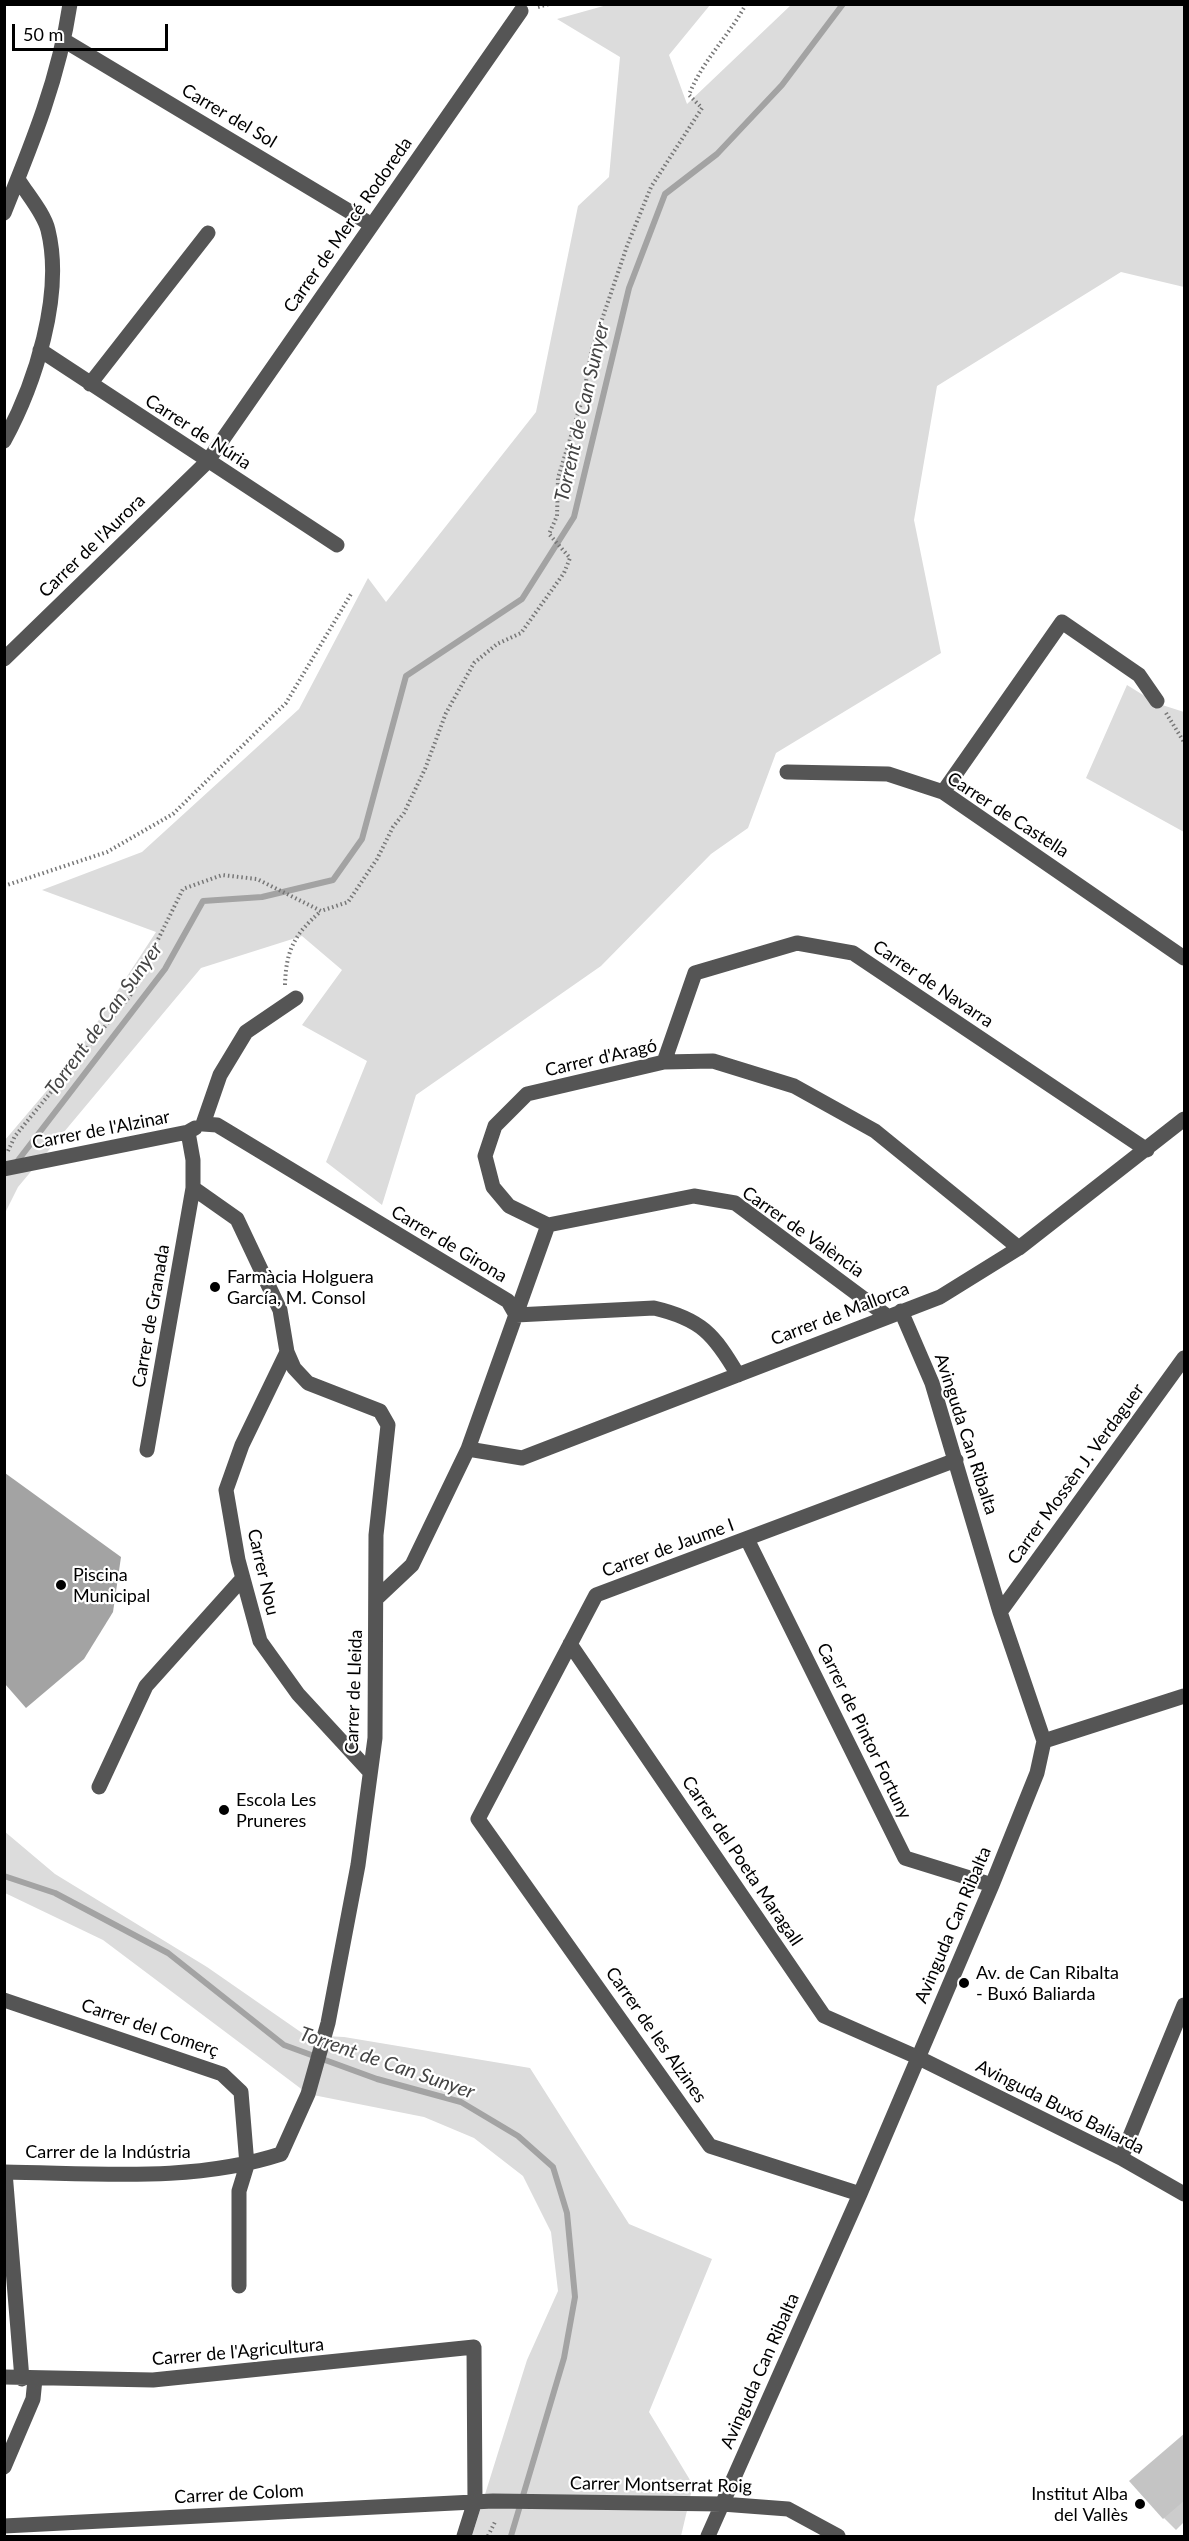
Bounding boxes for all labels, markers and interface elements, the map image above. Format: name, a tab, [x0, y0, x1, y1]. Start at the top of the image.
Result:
scale bar	[15, 12, 171, 50]
text: 50 m	[23, 23, 63, 45]
street label: Carrer del Sol	[178, 79, 280, 153]
street label: Carrer de Mercé Rodoreda	[279, 133, 417, 317]
water label: Torrent de Can Sunyer	[550, 320, 614, 504]
street label: Carrer de Núria	[141, 390, 255, 474]
street label: Carrer de l'Aurora	[34, 490, 150, 602]
street label: Carrer de Castella	[943, 768, 1073, 862]
street label: Carrer de Navarra	[869, 936, 997, 1032]
water label: Torrent de Can Sunyer	[40, 938, 168, 1100]
street label: Carrer d'Aragó	[543, 1035, 659, 1081]
street label: Carrer de l'Alzinar	[30, 1106, 172, 1154]
street label: Carrer de València	[738, 1182, 868, 1282]
street label: Carrer de Girona	[387, 1201, 511, 1287]
street label: Carrer de Granada	[128, 1243, 174, 1389]
place label: Farmàcia Holguera García, M. Consol	[227, 1266, 374, 1308]
street label: Carrer de Mallorca	[768, 1278, 912, 1350]
marker: Farmàcia Holguera García, M. Consol	[208, 1280, 222, 1294]
street label: Avinguda Can Ribalta	[930, 1351, 1002, 1517]
street label: Carrer Mossèn J. Verdaguer	[1003, 1379, 1149, 1569]
street label: Carrer de Jaume I	[599, 1514, 737, 1582]
street label: Carrer Nou	[243, 1527, 283, 1617]
place label: Piscina Municipal	[73, 1564, 150, 1606]
marker: Piscina Municipal	[54, 1578, 68, 1592]
street label: Carrer de Lleida	[341, 1629, 367, 1755]
street label: Carrer de Pintor Fortuny	[812, 1640, 916, 1822]
street label: Carrer del Poeta Maragall	[677, 1772, 807, 1950]
place label: Escola Les Pruneres	[236, 1789, 316, 1832]
marker: Escola Les Pruneres	[217, 1803, 231, 1817]
street label: Avinguda Can Ribalta	[910, 1843, 996, 2007]
place label: Av. de Can Ribalta - Buxó Baliarda	[976, 1962, 1119, 2004]
street label: Carrer de les Alzines	[601, 1963, 711, 2107]
marker: Av. de Can Ribalta - Buxó Baliarda	[957, 1976, 971, 1990]
street label: Carrer del Comerç	[78, 1994, 222, 2062]
water label: Torrent de Can Sunyer	[296, 2022, 478, 2104]
street label: Avinguda Buxó Baliarda	[972, 2055, 1148, 2159]
street label: Carrer de la Indústria	[25, 2141, 191, 2163]
street label: Avinguda Can Ribalta	[716, 2290, 804, 2452]
street label: Carrer de l'Agricultura	[151, 2334, 325, 2370]
street label: Carrer Montserrat Roig	[570, 2473, 752, 2497]
street label: Carrer de Colom	[174, 2480, 304, 2508]
place label: Institut Alba del Vallès	[1031, 2483, 1128, 2526]
marker: Institut Alba del Vallès	[1133, 2497, 1147, 2511]

